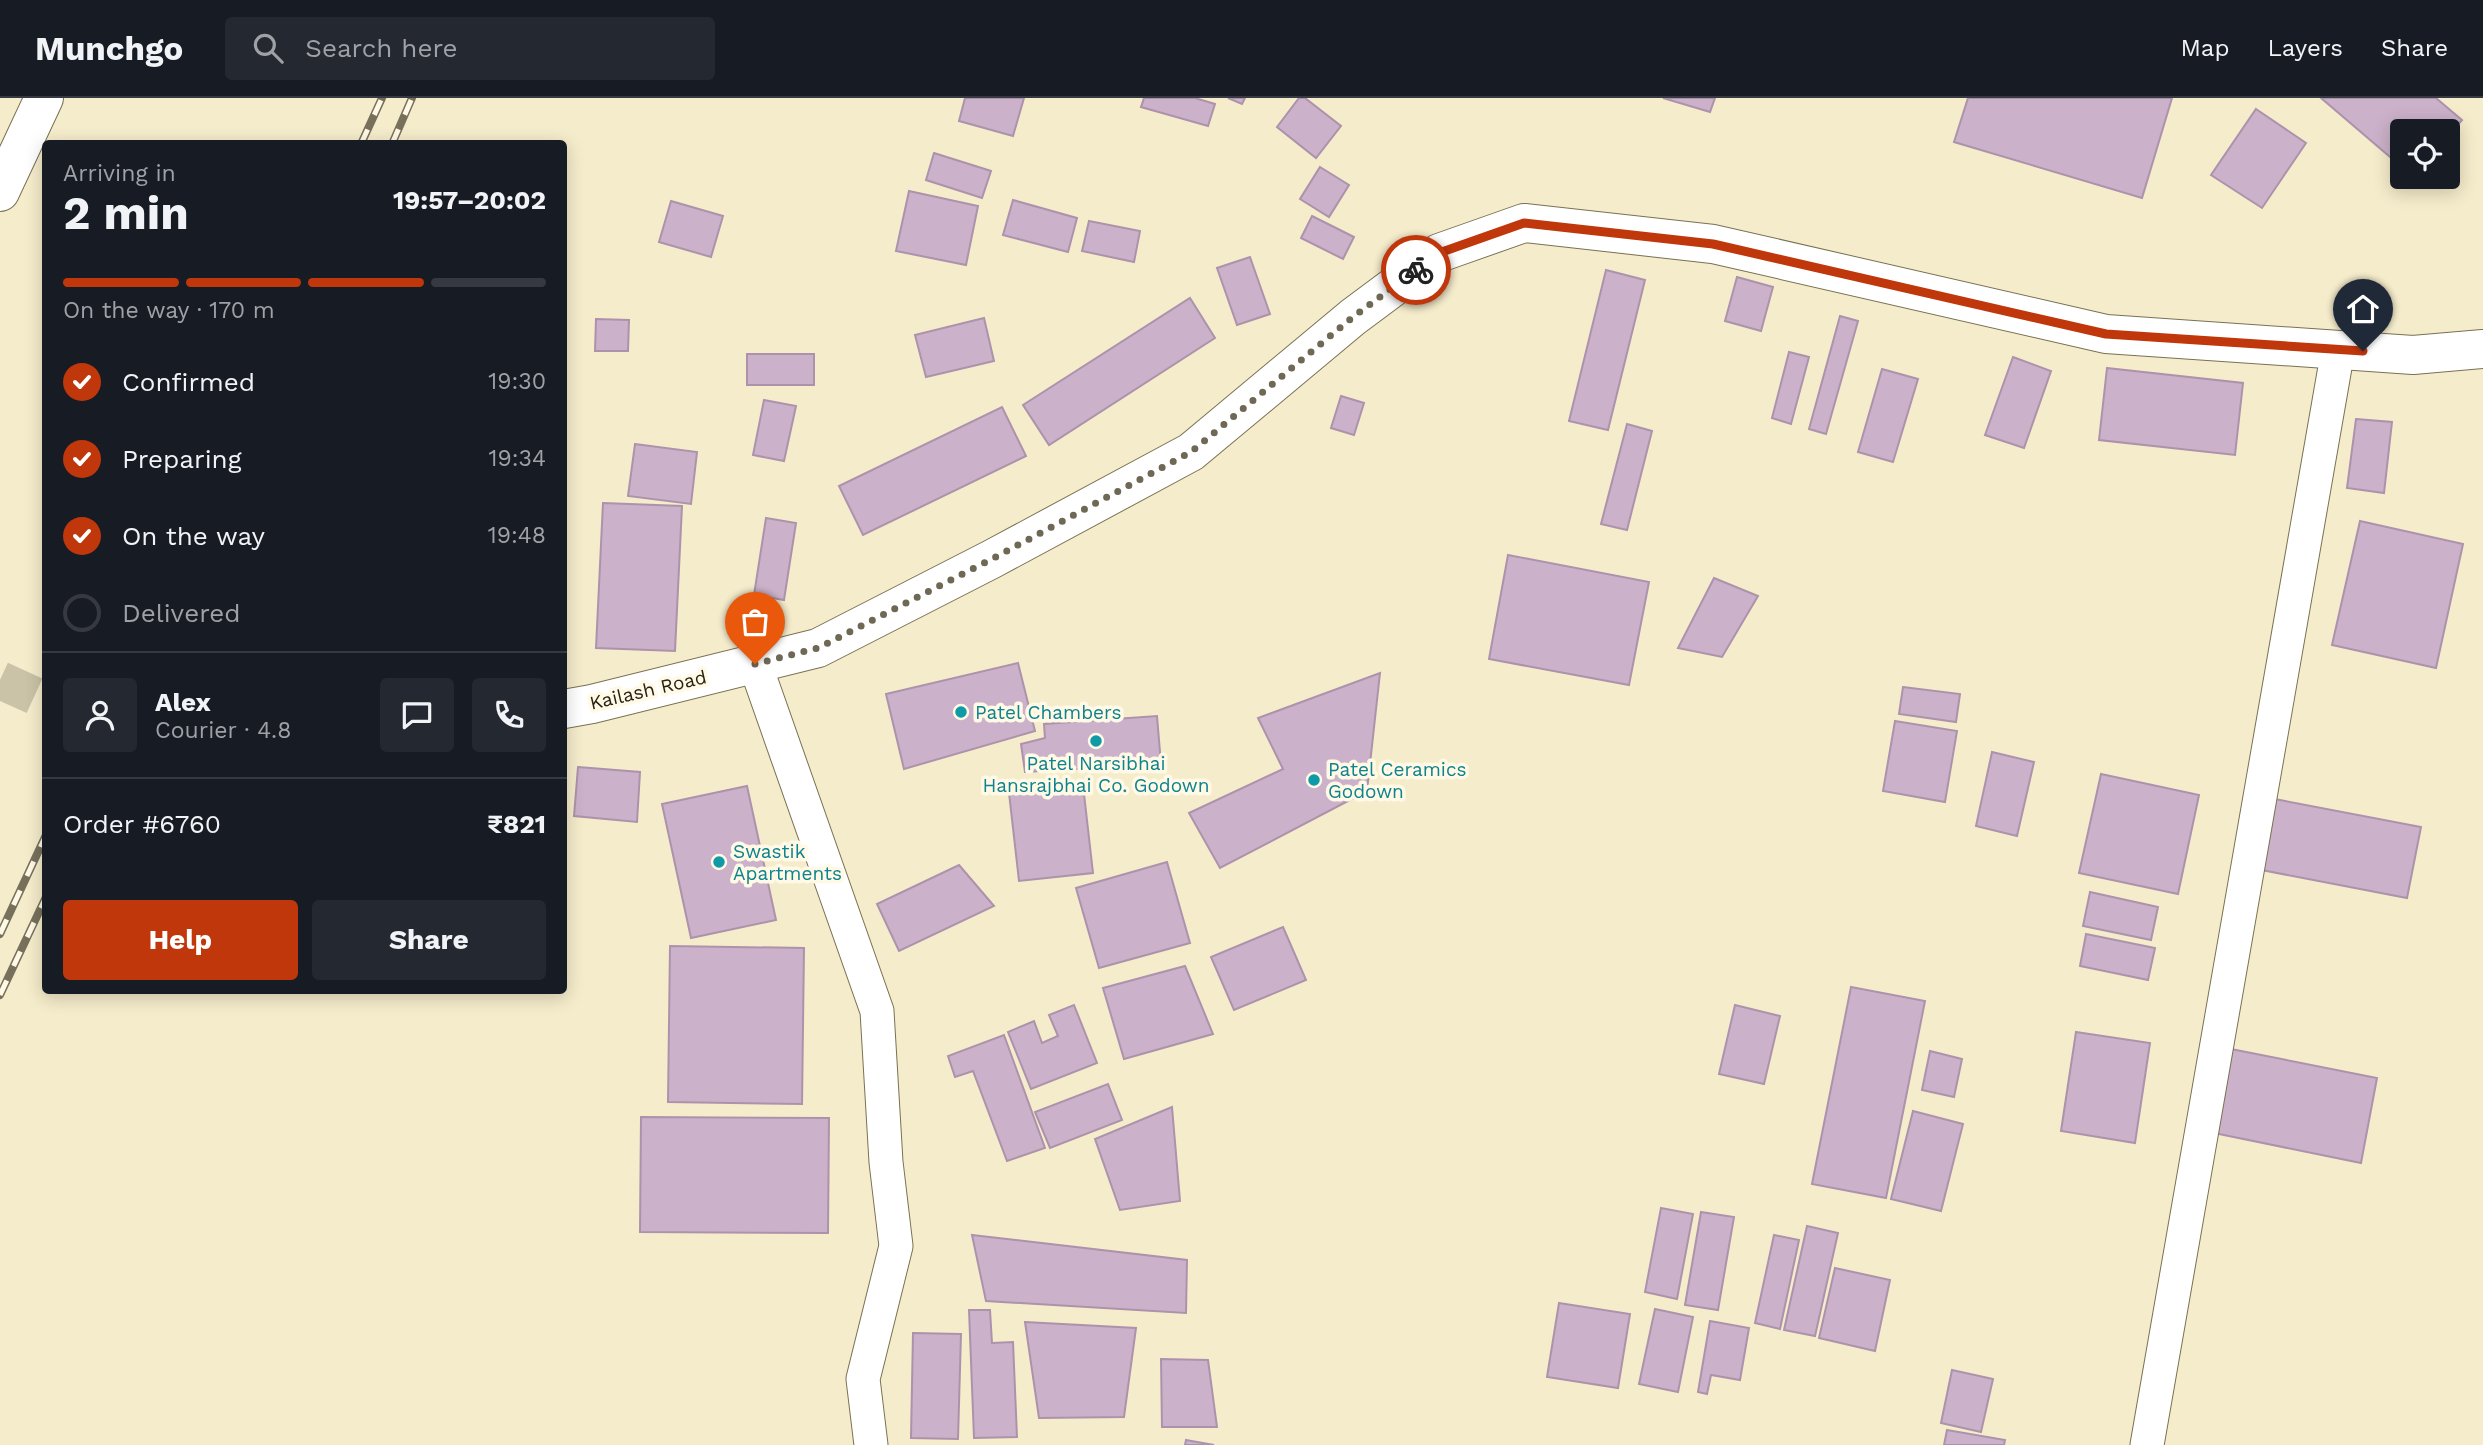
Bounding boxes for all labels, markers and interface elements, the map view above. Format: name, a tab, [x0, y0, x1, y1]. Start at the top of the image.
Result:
search box	[225, 17, 715, 80]
text: Munchgo	[35, 29, 183, 68]
icon: search	[249, 29, 287, 67]
text: Search here	[305, 33, 458, 63]
text: Map	[2181, 34, 2229, 62]
text: Layers	[2267, 34, 2343, 62]
text: Share	[2381, 34, 2448, 62]
map controls	[2390, 119, 2460, 189]
button: locate	[2390, 119, 2460, 189]
text: Arriving in	[63, 160, 176, 187]
text: 19:57–20:02	[393, 185, 546, 215]
text: 2 min	[63, 186, 189, 240]
courier	[1381, 235, 1451, 305]
icon: bike	[1397, 251, 1435, 289]
pin	[2333, 279, 2393, 351]
icon: home	[2344, 290, 2382, 328]
text: On the way · 170 m	[63, 297, 275, 324]
icon: check	[63, 363, 101, 401]
text: Confirmed	[122, 367, 255, 397]
text: 19:30	[488, 368, 546, 395]
icon: check	[63, 440, 101, 478]
text: Preparing	[122, 444, 242, 474]
text: 19:34	[489, 445, 546, 472]
icon: check	[63, 517, 101, 555]
text: On the way	[122, 521, 265, 551]
text: 19:48	[488, 522, 546, 549]
pin	[725, 592, 785, 664]
text: Delivered	[122, 598, 241, 628]
icon: bag	[736, 603, 774, 641]
street label: Kailash Road	[587, 665, 709, 715]
button: person	[63, 678, 137, 752]
button: chat	[380, 678, 454, 752]
button: phone	[472, 678, 546, 752]
text: Alex	[155, 687, 211, 717]
place label: Patel Chambers	[975, 701, 1121, 724]
marker: Patel Chambers	[953, 704, 969, 720]
text: Courier · 4.8	[155, 717, 291, 744]
marker: Patel Narsibhai Hansrajbhai Co. Godown	[1088, 733, 1104, 749]
place label: Patel Narsibhai Hansrajbhai Co. Godown	[982, 752, 1210, 797]
place label: Patel Ceramics Godown	[1328, 758, 1467, 803]
marker: Patel Ceramics Godown	[1306, 772, 1322, 788]
text: Order #6760	[63, 809, 221, 839]
text: ₹821	[487, 809, 546, 839]
place label: Swastik Apartments	[733, 840, 842, 885]
marker: Swastik Apartments	[711, 854, 727, 870]
button: Help	[63, 900, 298, 980]
button: Share	[312, 900, 546, 980]

